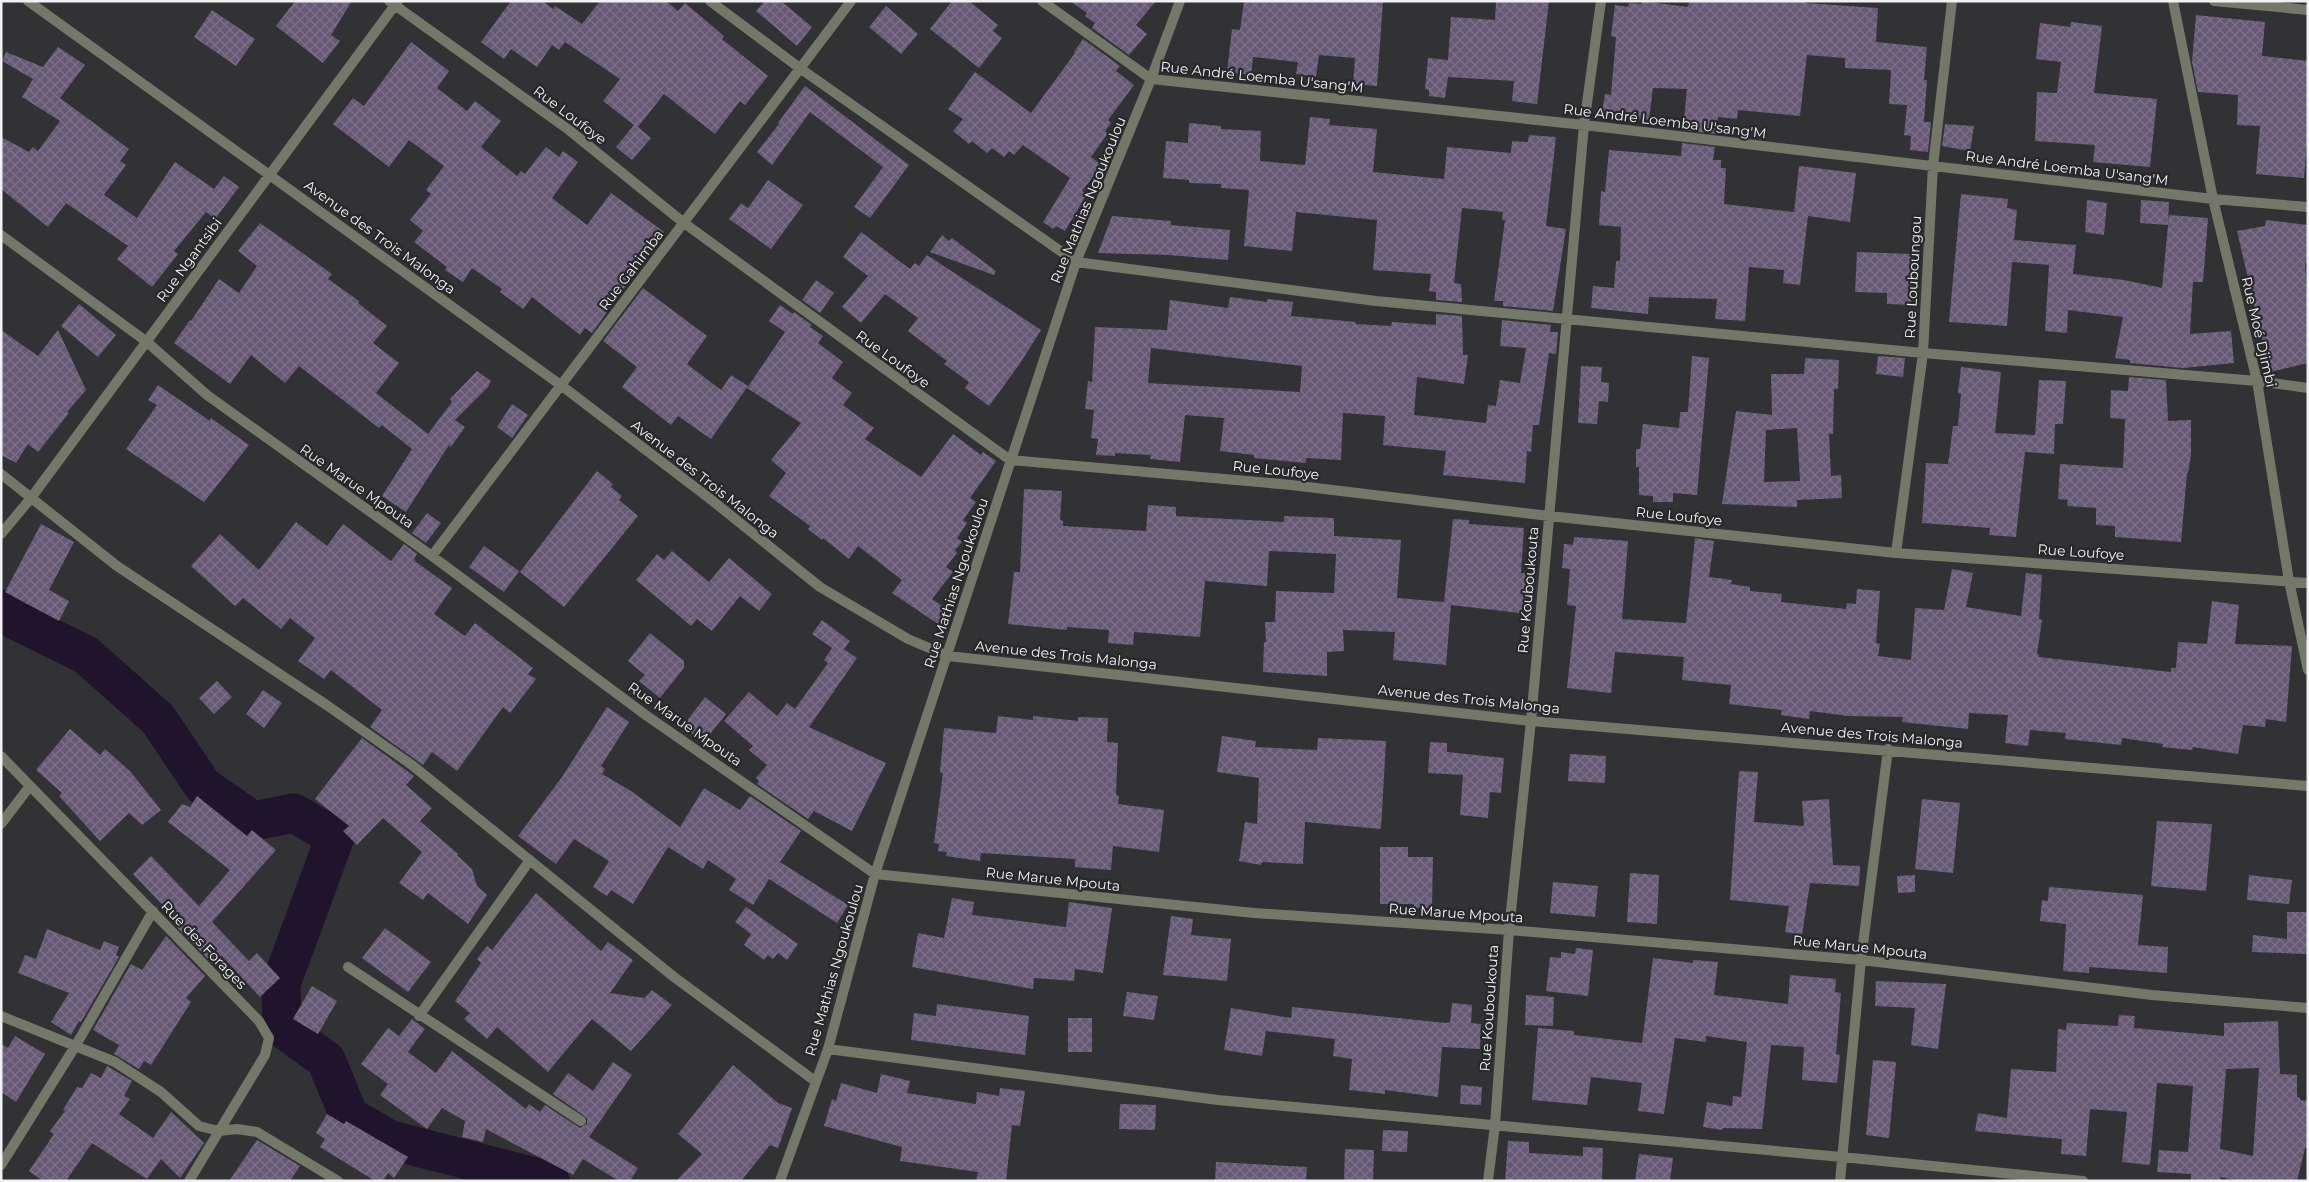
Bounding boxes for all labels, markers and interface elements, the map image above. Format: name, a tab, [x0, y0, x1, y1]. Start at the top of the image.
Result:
street label: Rue André Loemba U'sang'M	[1160, 57, 1364, 97]
street label: Rue Loufoye	[530, 82, 610, 148]
street label: Rue André Loemba U'sang'M	[1563, 100, 1767, 142]
street label: Rue Mathias Ngoukoulou	[1046, 114, 1130, 286]
street label: Rue André Loemba U'sang'M	[1965, 147, 2169, 189]
street label: Avenue des Trois Malonga	[301, 176, 459, 298]
street label: Rue Ngantsibi	[152, 214, 226, 306]
street label: Rue Louboungou	[1901, 215, 1925, 339]
street label: Rue Gahimba	[595, 226, 667, 314]
street label: Rue Moé Djimbi	[2237, 275, 2281, 389]
street label: Rue Loufoye	[853, 326, 933, 392]
street label: Avenue des Trois Malonga	[627, 416, 783, 542]
street label: Rue Marue Mpouta	[296, 440, 418, 532]
street label: Rue Loufoye	[1232, 457, 1320, 483]
street label: Rue Mathias Ngoukoulou	[920, 495, 992, 671]
street label: Rue Loufoye	[1635, 503, 1723, 529]
street label: Rue Kouboukouta	[1513, 526, 1543, 654]
street label: Rue Loufoye	[2037, 540, 2125, 564]
street label: Avenue des Trois Malonga	[974, 636, 1158, 674]
street label: Rue Marue Mpouta	[624, 678, 746, 770]
street label: Avenue des Trois Malonga	[1377, 680, 1561, 718]
street label: Avenue des Trois Malonga	[1780, 718, 1964, 752]
street label: Rue Marue Mpouta	[985, 863, 1121, 895]
street label: Rue Mathias Ngoukoulou	[801, 882, 867, 1058]
street label: Rue des Forages	[157, 897, 251, 993]
street label: Rue Marue Mpouta	[1388, 899, 1524, 927]
street label: Rue Marue Mpouta	[1792, 931, 1928, 963]
street label: Rue Kouboukouta	[1476, 944, 1502, 1072]

